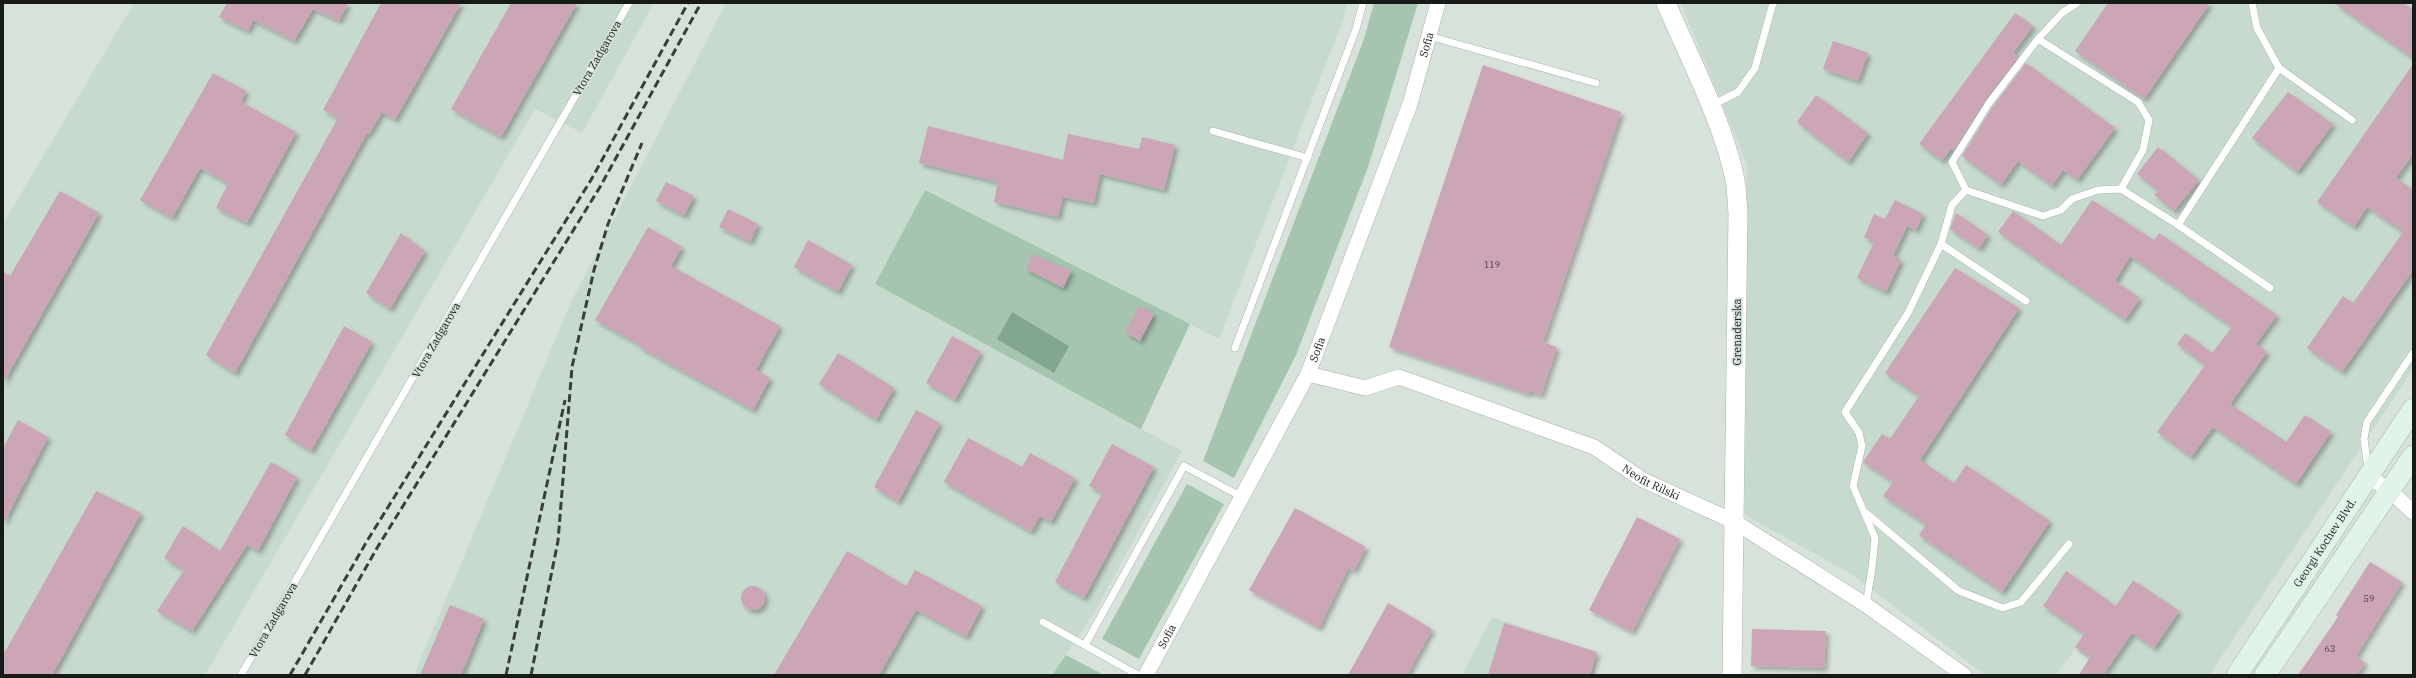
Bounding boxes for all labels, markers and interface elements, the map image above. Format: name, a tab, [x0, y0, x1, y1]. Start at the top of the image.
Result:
street label: Vtora Zadgarova	[570, 18, 624, 98]
street label: Sofia	[1416, 30, 1437, 59]
house number: 119	[1484, 259, 1500, 270]
street label: Grenaderska	[1730, 299, 1744, 366]
street label: Vtora Zadgarova	[409, 300, 463, 380]
street label: Sofia	[1306, 335, 1328, 364]
street label: Neofit Rilski	[1620, 461, 1683, 503]
street label: Georgi Kochev Blvd.	[2290, 495, 2359, 590]
street label: Vtora Zadgarova	[246, 580, 300, 660]
house number: 59	[2364, 593, 2374, 604]
street label: Sofia	[1155, 622, 1179, 651]
house number: 63	[2325, 643, 2335, 654]

